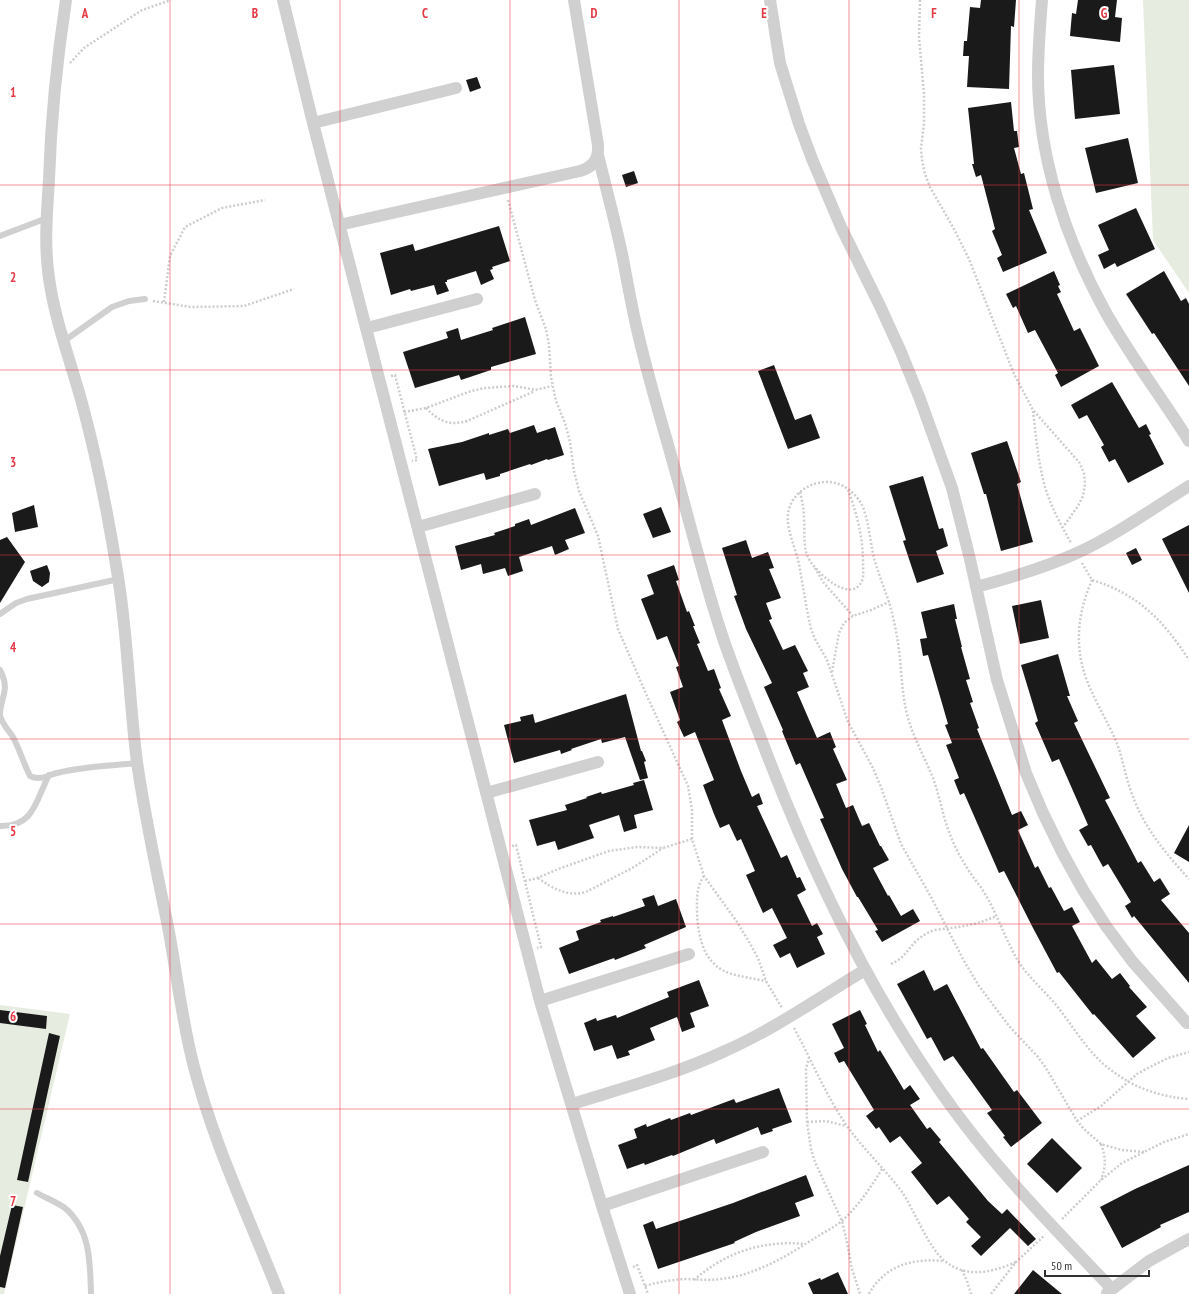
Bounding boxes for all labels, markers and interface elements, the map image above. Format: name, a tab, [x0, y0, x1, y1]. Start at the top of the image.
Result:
text: A	[81, 5, 89, 22]
text: B	[252, 5, 258, 22]
text: C	[422, 5, 428, 22]
text: D	[591, 5, 598, 22]
text: E	[761, 5, 767, 22]
text: F	[931, 5, 937, 22]
text: G	[1101, 5, 1108, 22]
text: 1	[10, 84, 16, 101]
text: 2	[10, 269, 16, 286]
text: 3	[10, 454, 16, 471]
text: 4	[10, 639, 17, 656]
text: 5	[10, 823, 16, 840]
text: 6	[10, 1008, 16, 1025]
text: 7	[10, 1193, 16, 1210]
scale bar	[1045, 1252, 1149, 1278]
text: 50 m	[1051, 1258, 1072, 1273]

